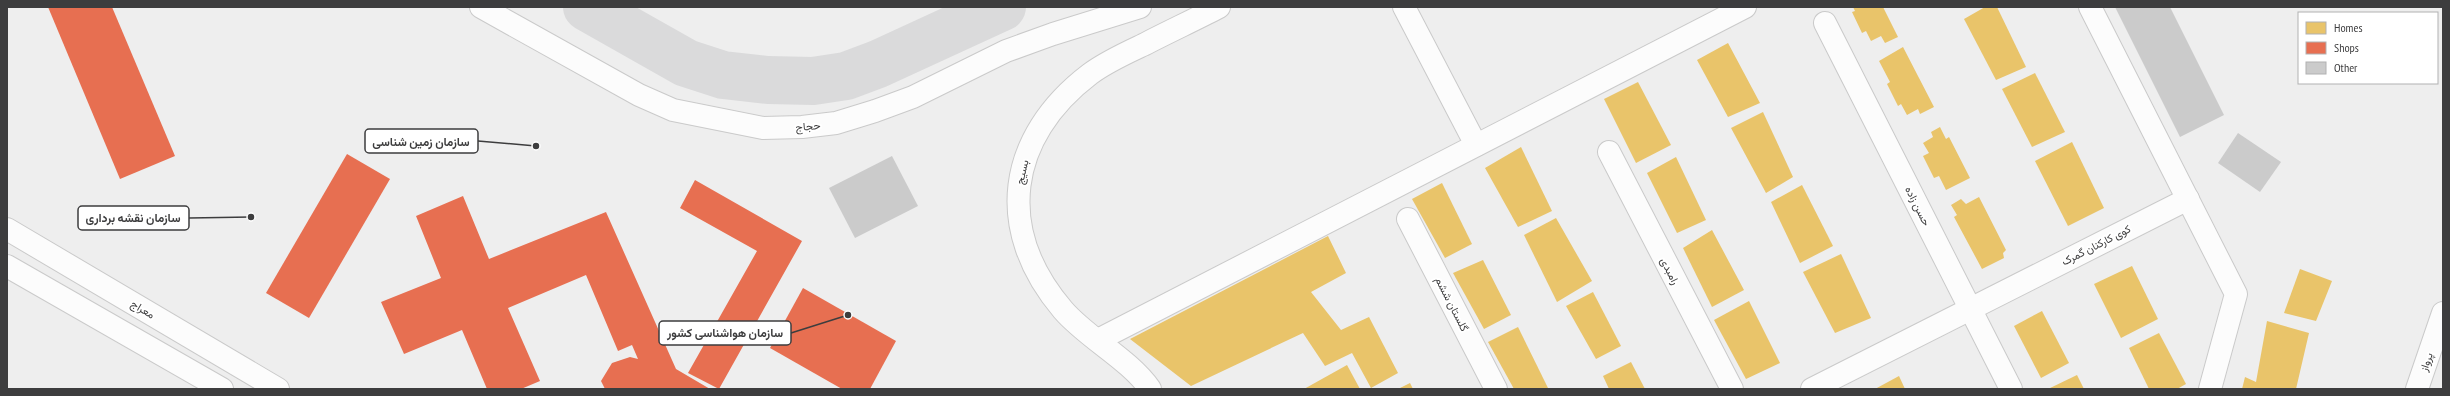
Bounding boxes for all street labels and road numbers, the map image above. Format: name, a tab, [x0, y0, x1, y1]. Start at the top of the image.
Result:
street label: حجاج	[795, 118, 821, 135]
street label: بسیج	[1012, 158, 1033, 186]
street label: حسن زاده	[1902, 184, 1934, 228]
street label: کوی کارکنان گمرک	[2059, 222, 2133, 268]
street label: رامبدی	[1657, 255, 1683, 287]
street label: گلستان ششم	[1431, 274, 1472, 334]
street label: معراج	[128, 296, 158, 323]
street label: پرواز	[2416, 351, 2437, 375]

